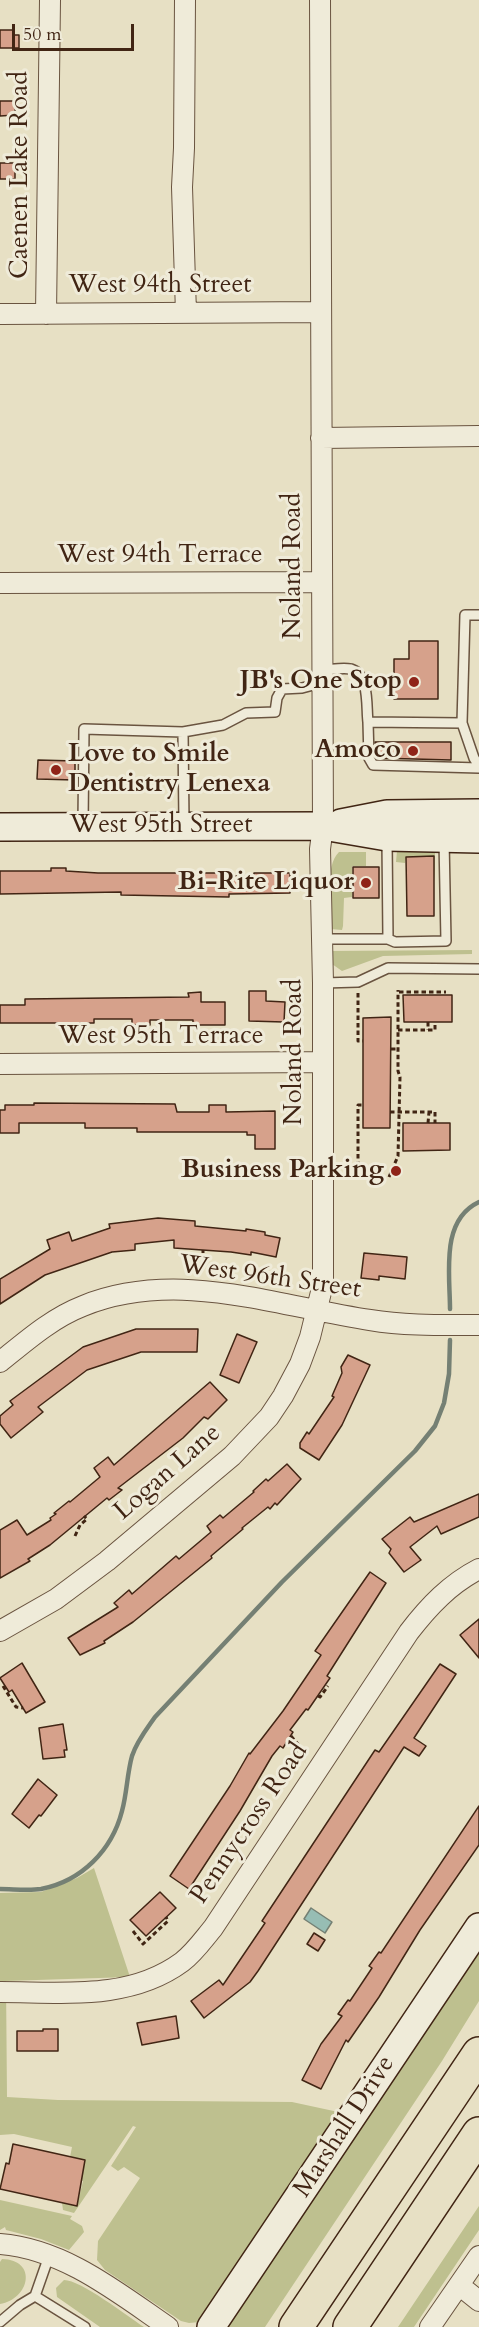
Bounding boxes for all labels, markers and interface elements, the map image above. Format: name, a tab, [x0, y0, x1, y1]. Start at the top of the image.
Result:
scale bar	[15, 12, 136, 50]
text: 50 m	[23, 22, 62, 47]
street label: Caenen Lake Road	[5, 71, 37, 279]
street label: West 94th Street	[68, 270, 252, 302]
street label: Noland Road	[278, 493, 310, 639]
street label: West 94th Terrace	[57, 540, 263, 572]
place label: JB's One Stop	[240, 666, 402, 698]
marker: JB's One Stop	[407, 675, 421, 689]
place label: Amoco	[315, 735, 401, 767]
place label: Love to Smile Dentistry Lenexa	[68, 739, 270, 800]
marker: Amoco	[406, 744, 420, 758]
marker: Love to Smile Dentistry Lenexa	[49, 763, 63, 777]
street label: West 95th Street	[69, 810, 253, 842]
place label: Bi-Rite Liquor	[178, 867, 354, 899]
marker: Bi-Rite Liquor	[359, 876, 373, 890]
street label: Noland Road	[279, 979, 311, 1125]
street label: West 95th Terrace	[58, 1021, 264, 1053]
place label: Business Parking	[181, 1155, 384, 1187]
marker: Business Parking	[389, 1164, 403, 1178]
street label: West 96th Street	[177, 1250, 363, 1306]
street label: Logan Lane	[108, 1418, 228, 1528]
street label: Pennycross Road	[185, 1738, 315, 1910]
street label: Marshall Drive	[288, 2050, 402, 2204]

